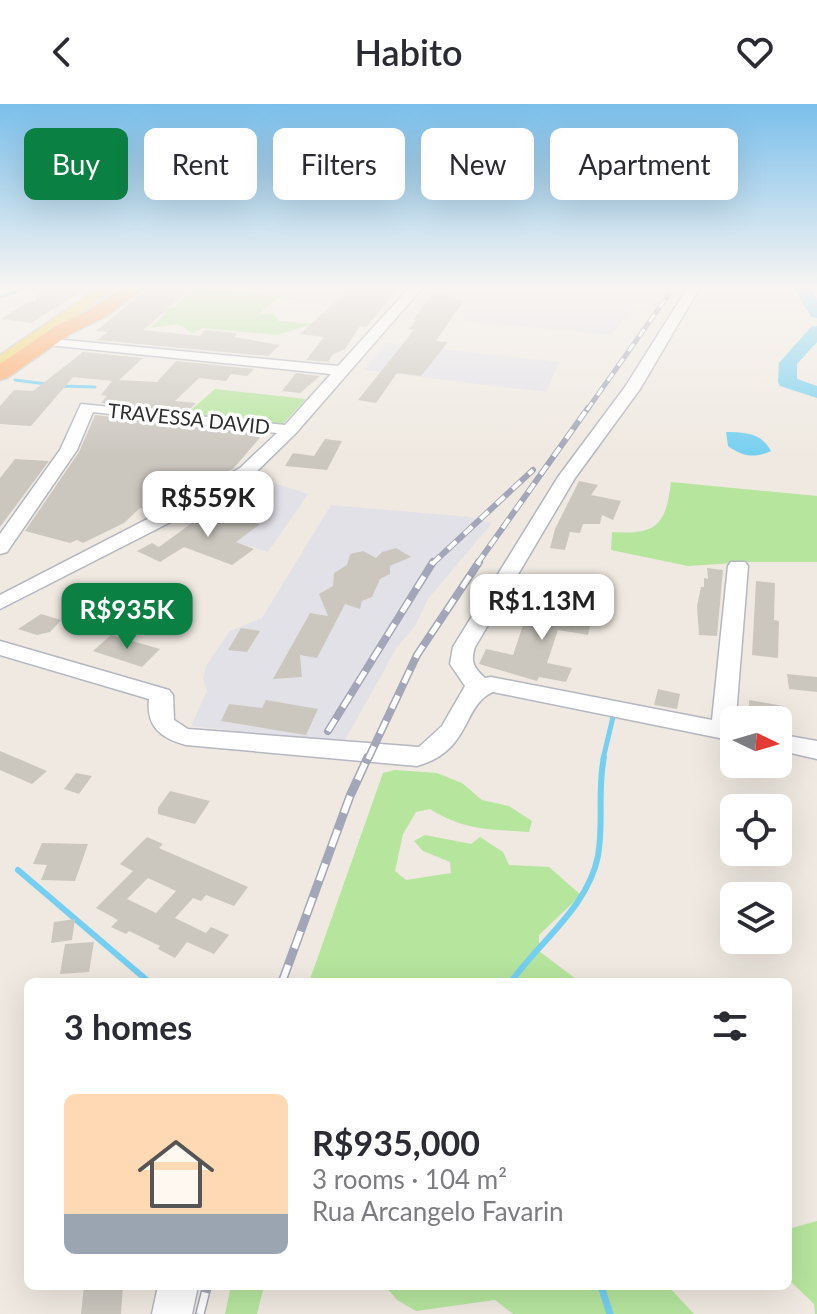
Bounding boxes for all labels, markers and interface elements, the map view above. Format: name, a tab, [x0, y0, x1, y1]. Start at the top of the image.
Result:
icon: back	[40, 30, 84, 74]
text: Habito	[354, 30, 463, 74]
icon: heart	[733, 30, 777, 74]
chip: Buy	[24, 128, 128, 200]
chip: Rent	[144, 128, 257, 200]
chip: Filters	[273, 128, 405, 200]
chip: New	[421, 128, 534, 200]
chip: Apartment	[550, 128, 738, 200]
street label: TRAVESSA DAVID	[107, 398, 271, 438]
pin: R$559K	[143, 471, 273, 539]
text: R$559K	[161, 481, 255, 513]
pin: R$1.13M	[468, 574, 616, 642]
pin: R$935K	[62, 583, 192, 651]
text: R$1.13M	[488, 584, 596, 616]
text: R$935K	[80, 593, 174, 625]
north arrow	[720, 706, 792, 778]
map controls	[720, 706, 792, 954]
button: locate	[720, 794, 792, 866]
button: layers	[720, 882, 792, 954]
icon: filters	[708, 1004, 752, 1048]
text: 3 homes	[64, 1006, 192, 1047]
text: R$935,000	[312, 1122, 480, 1163]
icon: home	[128, 1126, 224, 1222]
text: 3 rooms · 104 m²	[312, 1163, 507, 1195]
text: Rua Arcangelo Favarin	[312, 1195, 564, 1227]

